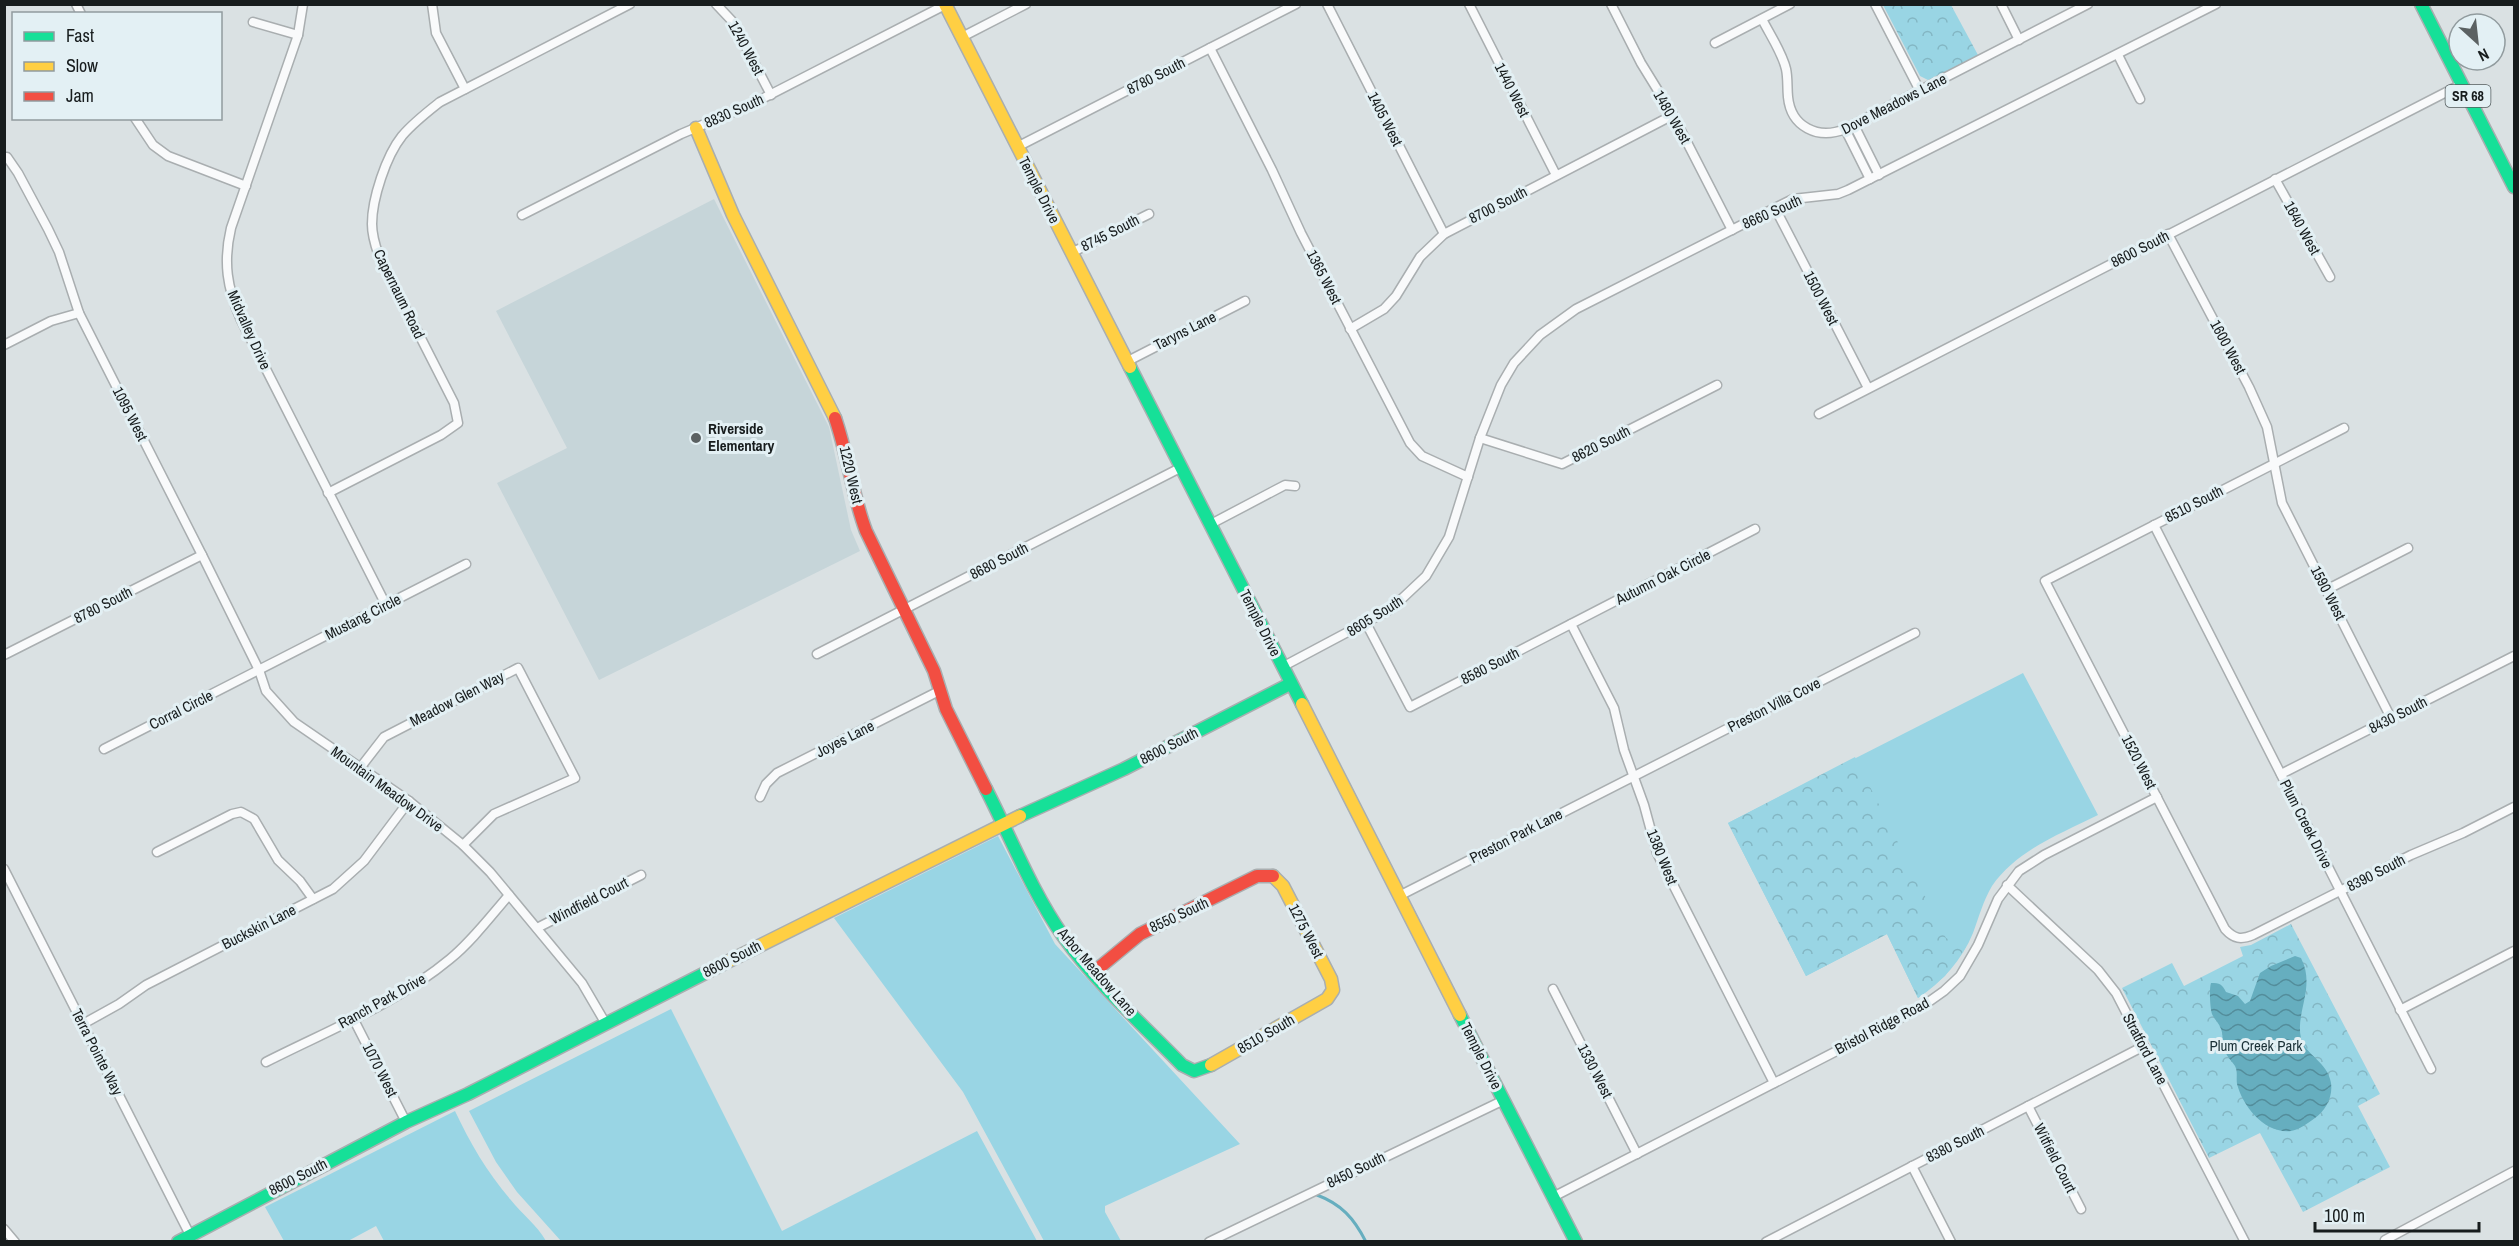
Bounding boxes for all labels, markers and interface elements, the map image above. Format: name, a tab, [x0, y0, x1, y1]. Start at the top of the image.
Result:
legend	[12, 12, 222, 120]
north arrow	[2447, 12, 2507, 72]
street label: 1240 West	[723, 17, 770, 79]
text: Fast	[66, 23, 94, 48]
text: N	[2475, 43, 2493, 67]
street label: 8780 South	[1123, 52, 1189, 99]
text: Slow	[66, 53, 98, 78]
street label: 1440 West	[1490, 59, 1535, 121]
street label: Dove Meadows Lane	[1838, 68, 1950, 139]
text: Jam	[66, 83, 94, 108]
road number: SR 68	[2446, 85, 2490, 107]
street label: 1480 West	[1649, 86, 1696, 148]
street label: 8830 South	[701, 88, 767, 133]
street label: 1405 West	[1363, 88, 1408, 150]
street label: Temple Drive	[1014, 153, 1065, 227]
street label: 8700 South	[1465, 181, 1531, 228]
street label: 8660 South	[1739, 189, 1805, 234]
street label: 1640 West	[2279, 197, 2326, 259]
street label: 8745 South	[1077, 209, 1143, 256]
street label: 8600 South	[2107, 225, 2173, 272]
street label: Capernaum Road	[369, 246, 430, 342]
street label: 1365 West	[1302, 246, 1347, 308]
street label: 1500 West	[1799, 267, 1844, 329]
street label: Midvalley Drive	[223, 287, 276, 373]
street label: Taryns Lane	[1150, 306, 1220, 355]
street label: 1600 West	[2205, 316, 2252, 378]
street label: 1095 West	[108, 383, 153, 445]
place label: Riverside Elementary	[708, 418, 774, 456]
street label: 8620 South	[1568, 420, 1634, 467]
marker: Riverside Elementary	[689, 431, 703, 445]
street label: 1220 West	[835, 444, 868, 506]
street label: 8510 South	[2161, 480, 2227, 527]
street label: 8680 South	[966, 537, 1032, 584]
street label: Autumn Oak Circle	[1611, 544, 1714, 610]
street label: 1590 West	[2306, 562, 2351, 624]
street label: 8780 South	[70, 581, 136, 628]
street label: Temple Drive	[1235, 586, 1286, 660]
street label: Mustang Circle	[321, 588, 405, 645]
street label: 8605 South	[1342, 590, 1407, 641]
street label: 8580 South	[1457, 642, 1523, 689]
street label: Meadow Glen Way	[406, 665, 508, 731]
street label: Preston Villa Cove	[1724, 672, 1824, 737]
street label: Corral Circle	[145, 684, 216, 735]
street label: 8430 South	[2365, 691, 2431, 738]
street label: Joyes Lane	[812, 715, 878, 762]
street label: 8600 South	[1136, 722, 1202, 769]
street label: 1520 West	[2117, 731, 2162, 793]
street label: Mountain Meadow Drive	[327, 741, 448, 837]
street label: Plum Creek Drive	[2275, 776, 2338, 872]
street label: Preston Park Lane	[1466, 803, 1566, 868]
street label: 1380 West	[1642, 826, 1683, 888]
street label: 8390 South	[2343, 849, 2409, 896]
street label: Windfield Court	[546, 872, 632, 929]
street label: 8550 South	[1146, 892, 1212, 937]
street label: Buckskin Lane	[218, 899, 300, 954]
street label: 1275 West	[1284, 900, 1329, 962]
street label: Arbor Meadow Lane	[1052, 922, 1142, 1020]
street label: 8600 South	[699, 935, 765, 982]
street label: Ranch Park Drive	[334, 968, 429, 1033]
street label: Bristol Ridge Road	[1831, 992, 1933, 1059]
street label: Terra Pointe Way	[67, 1005, 129, 1099]
street label: 8510 South	[1233, 1009, 1298, 1058]
street label: Stratford Lane	[2118, 1009, 2173, 1088]
street label: Temple Drive	[1456, 1019, 1507, 1093]
park label: Plum Creek Park	[2210, 1035, 2303, 1056]
street label: 1070 West	[358, 1039, 403, 1101]
street label: 1330 West	[1573, 1040, 1618, 1102]
street label: 8380 South	[1922, 1120, 1988, 1167]
street label: Witfield Court	[2029, 1120, 2082, 1197]
street label: 8450 South	[1323, 1146, 1389, 1193]
street label: 8600 South	[265, 1153, 331, 1200]
scale bar	[2315, 1195, 2478, 1233]
text: 100 m	[2324, 1203, 2365, 1228]

